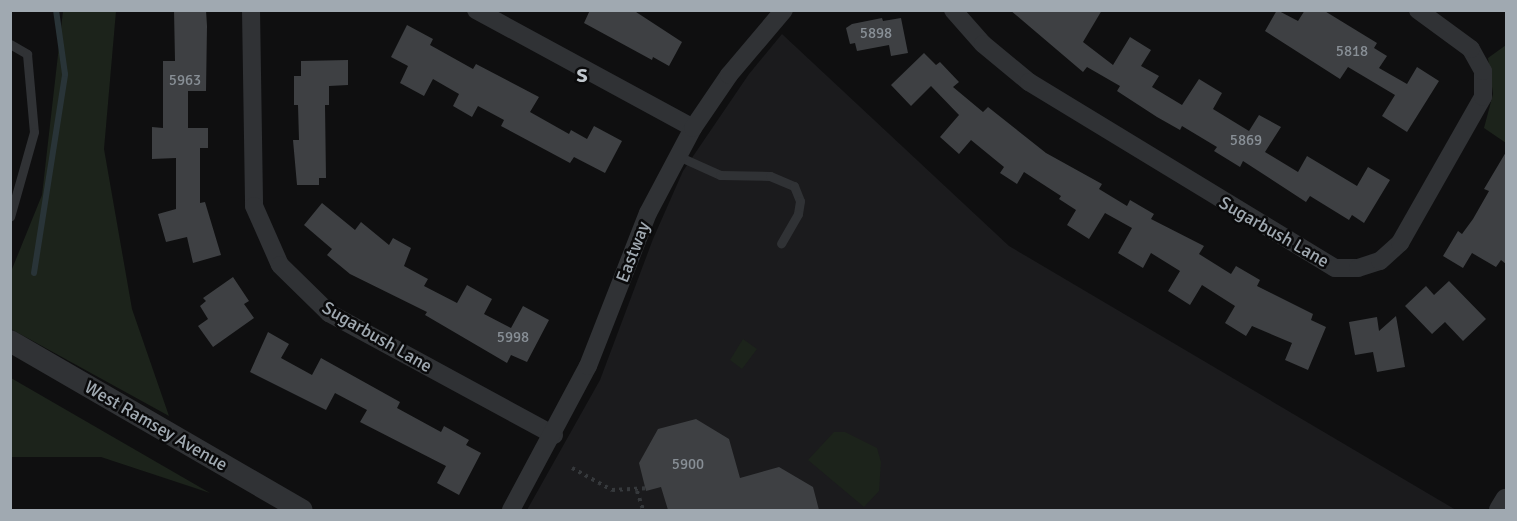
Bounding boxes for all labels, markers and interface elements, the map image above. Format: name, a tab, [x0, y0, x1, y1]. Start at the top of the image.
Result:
house number: 5898	[860, 25, 892, 43]
house number: 5818	[1336, 43, 1368, 61]
district label: S	[576, 63, 588, 87]
house number: 5963	[169, 72, 201, 90]
house number: 5869	[1230, 132, 1262, 150]
street label: Sugarbush Lane	[1215, 192, 1333, 272]
street label: Eastway	[612, 218, 654, 286]
street label: Sugarbush Lane	[318, 297, 436, 377]
house number: 5998	[497, 329, 529, 347]
street label: West Ramsey Avenue	[81, 376, 231, 476]
house number: 5900	[672, 456, 704, 474]

